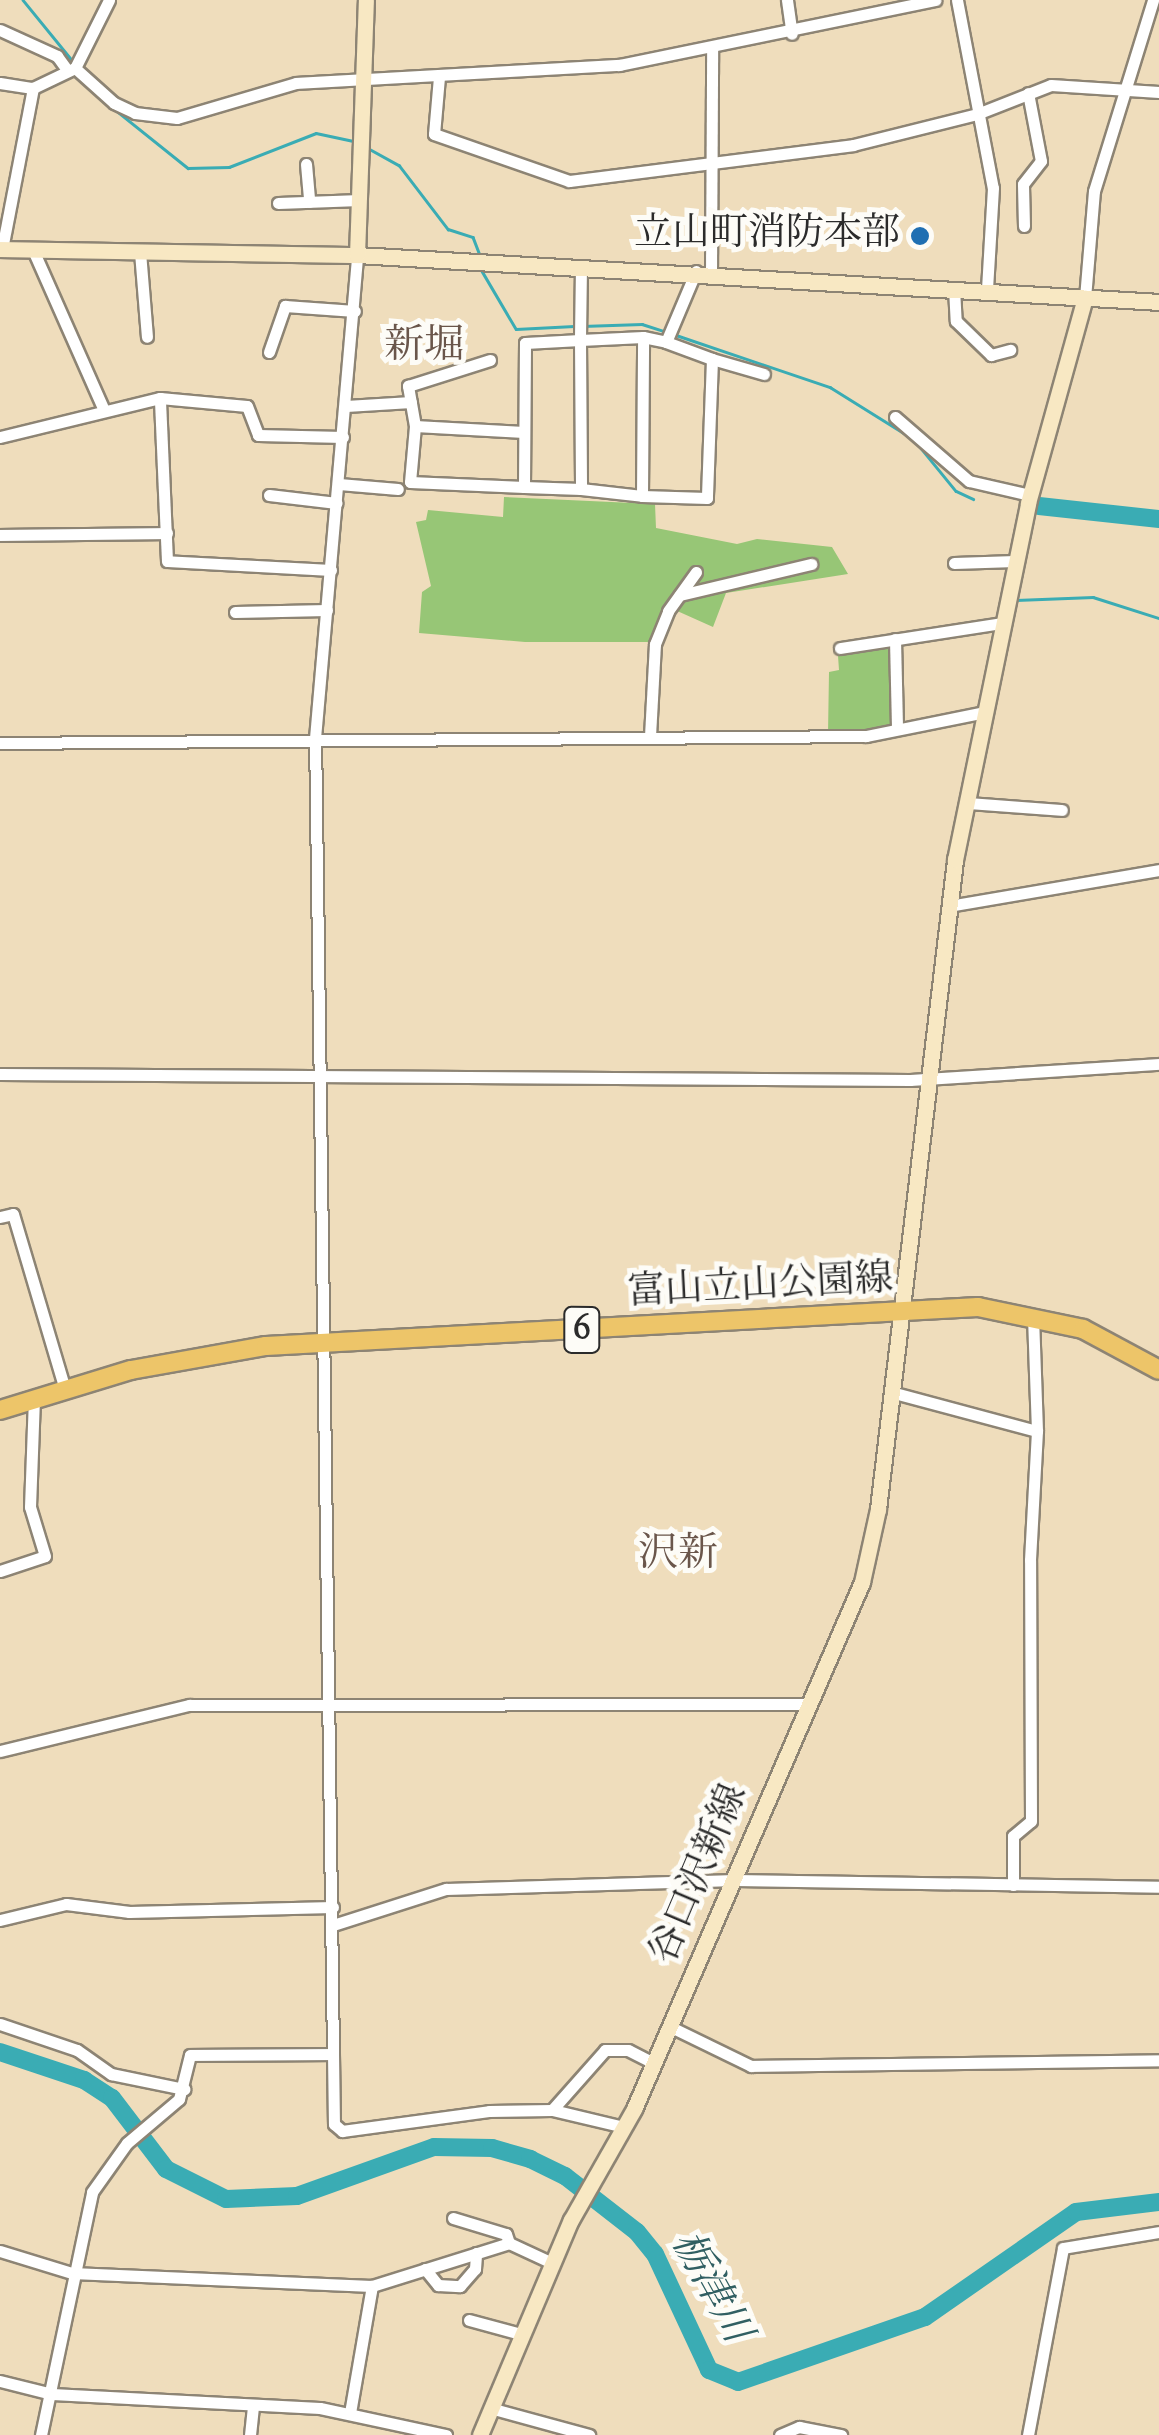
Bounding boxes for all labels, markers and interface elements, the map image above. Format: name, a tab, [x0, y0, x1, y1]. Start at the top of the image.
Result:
place label: 立山町消防本部	[634, 213, 900, 259]
marker: 立山町消防本部	[909, 225, 931, 247]
district label: 新堀	[384, 324, 464, 372]
street label: 富山立山公園線	[626, 1258, 894, 1318]
road number: 6	[562, 1300, 602, 1360]
district label: 沢新	[638, 1532, 718, 1580]
street label: 谷口沢新線	[643, 1779, 759, 1971]
water label: 栃津川	[659, 2224, 759, 2352]

